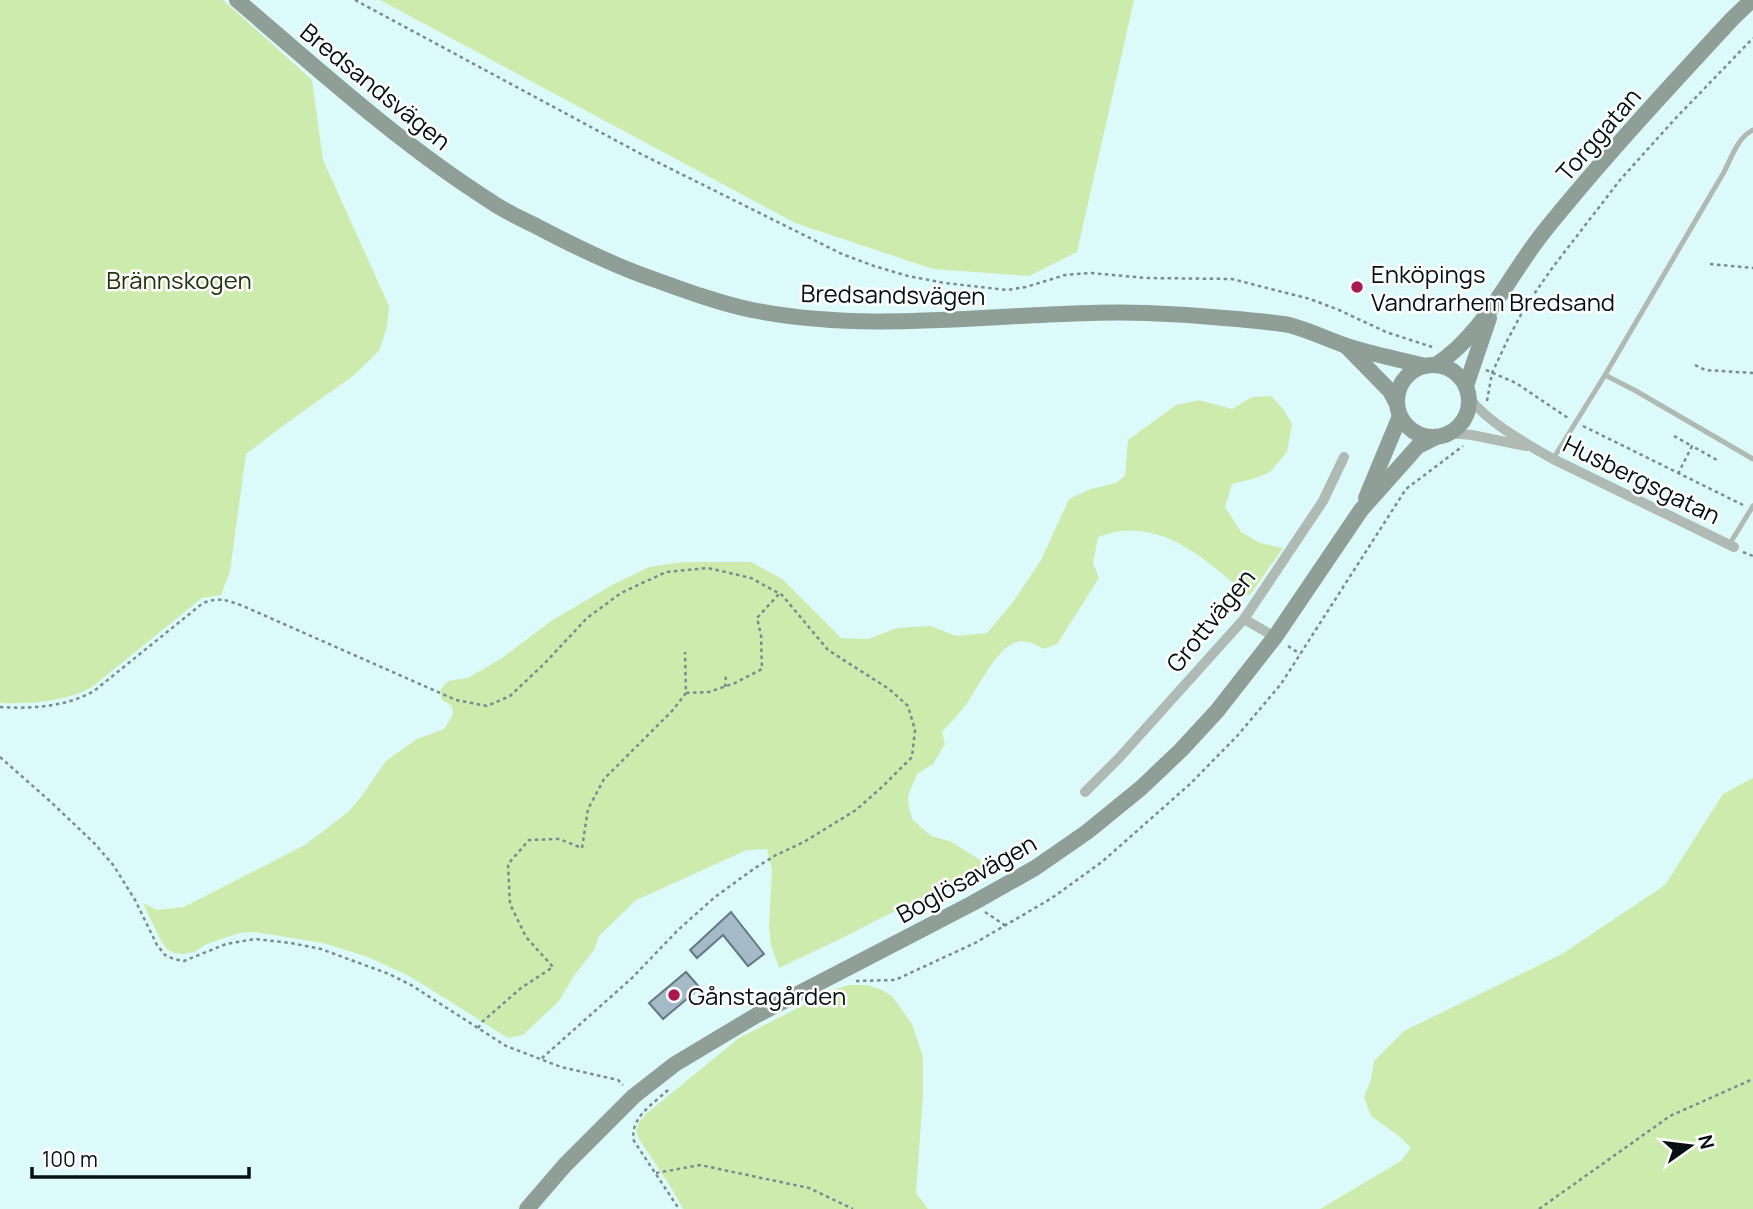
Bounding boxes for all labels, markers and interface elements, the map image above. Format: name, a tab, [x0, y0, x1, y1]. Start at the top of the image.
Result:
street label: Bredsandsvägen	[294, 15, 458, 157]
street label: Torggatan	[1548, 80, 1648, 188]
place label: Enköpings Vandrarhem Bredsand	[1371, 257, 1615, 318]
park label: Brännskogen	[106, 263, 252, 296]
street label: Bredsandsvägen	[800, 276, 986, 312]
marker: Enköpings Vandrarhem Bredsand	[1349, 279, 1365, 295]
street label: Husbergsgatan	[1558, 427, 1726, 531]
street label: Grottvägen	[1158, 561, 1262, 679]
street label: Boglösavägen	[890, 826, 1042, 930]
place label: Gånstagården	[688, 979, 846, 1012]
marker: Gånstagården	[666, 987, 682, 1003]
north arrow	[1655, 1111, 1725, 1181]
text: N	[1692, 1132, 1721, 1152]
scale bar	[32, 1136, 248, 1180]
text: 100 m	[42, 1145, 98, 1173]

